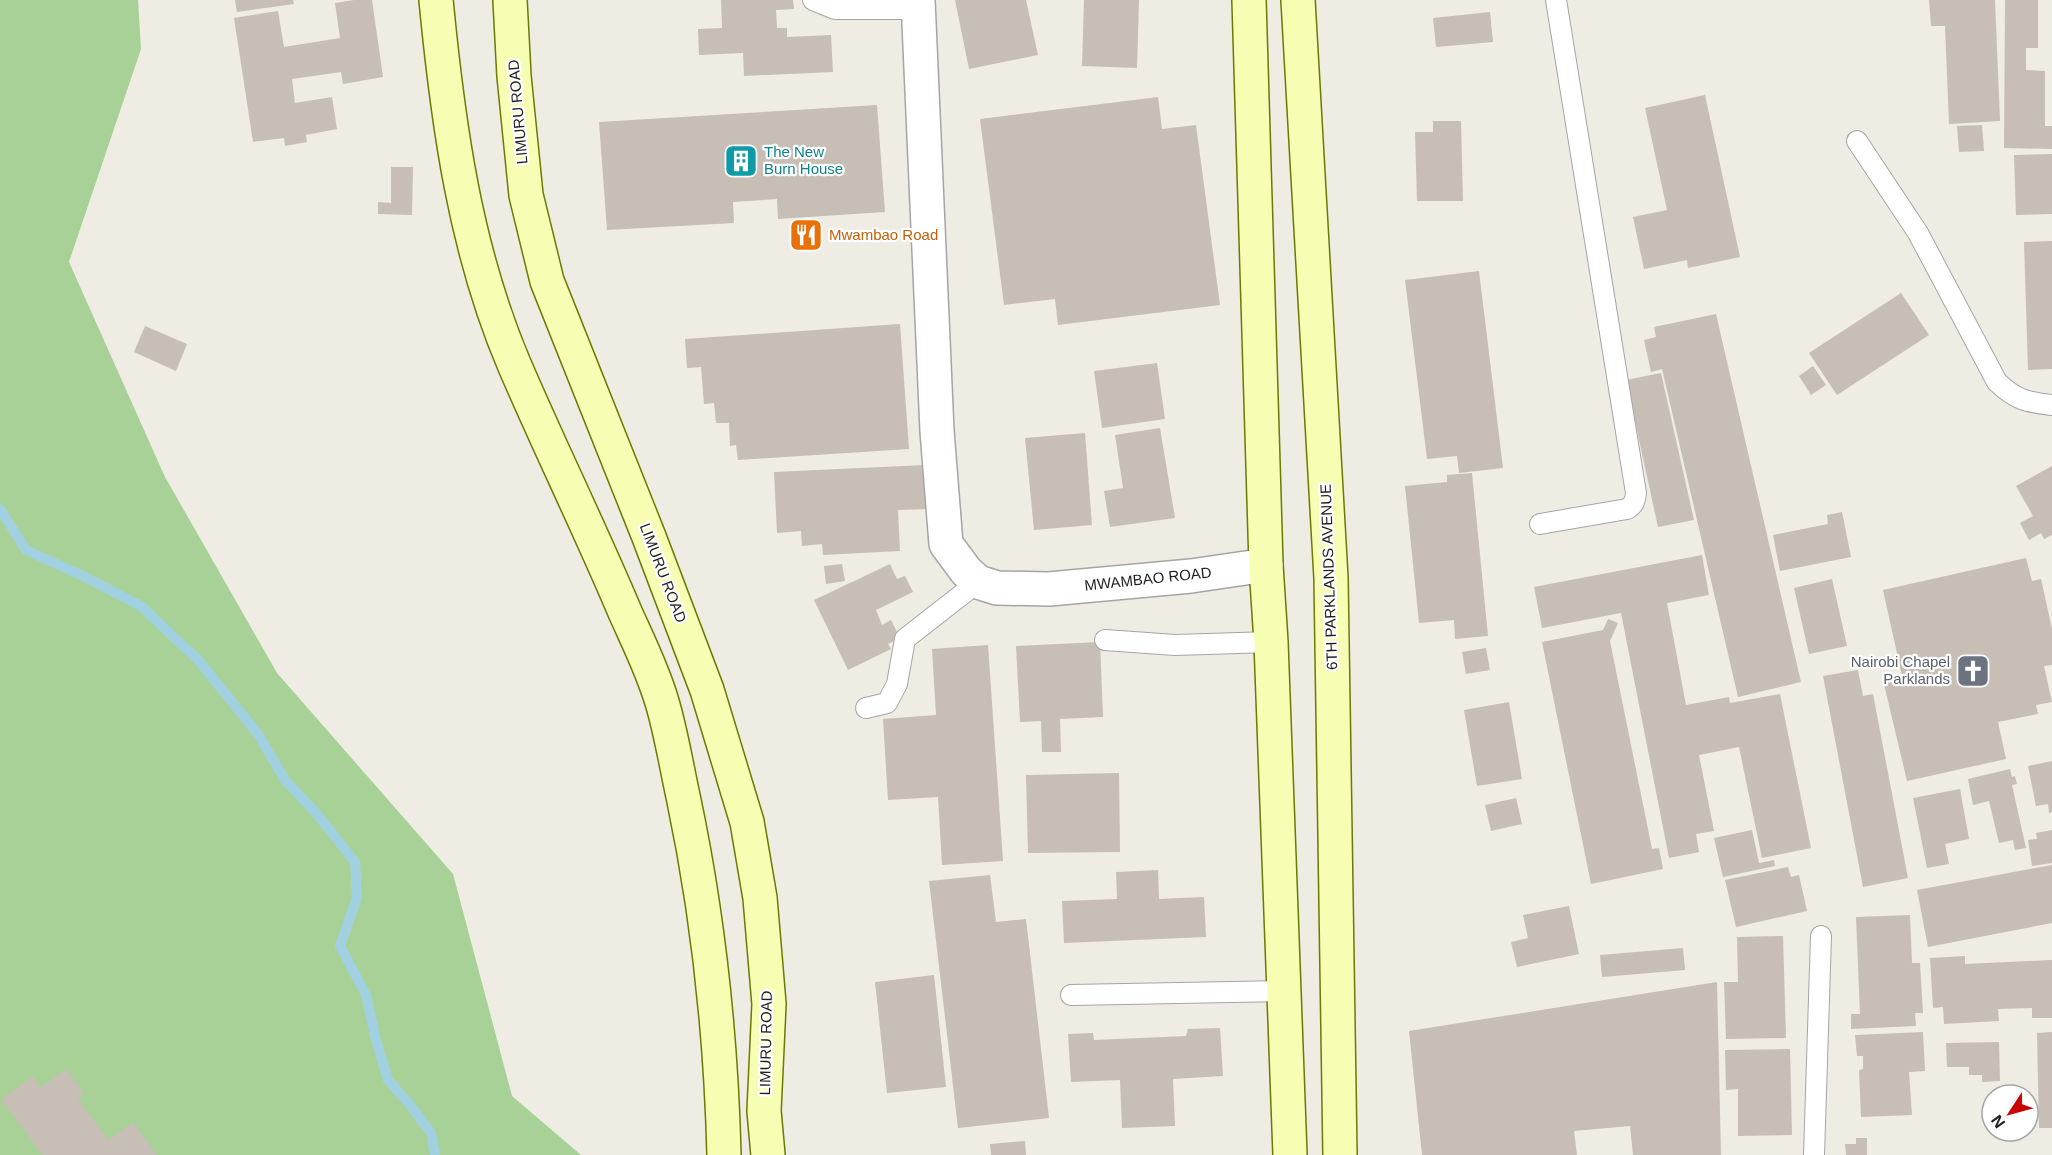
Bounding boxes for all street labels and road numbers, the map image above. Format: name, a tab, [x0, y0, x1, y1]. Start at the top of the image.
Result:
street label: LIMURU ROAD	[504, 59, 531, 165]
street label: 6TH PARKLANDS AVENUE	[1317, 484, 1340, 670]
street label: LIMURU ROAD	[637, 521, 690, 625]
street label: MWAMBAO ROAD	[1084, 563, 1213, 594]
street label: LIMURU ROAD	[756, 990, 775, 1096]

